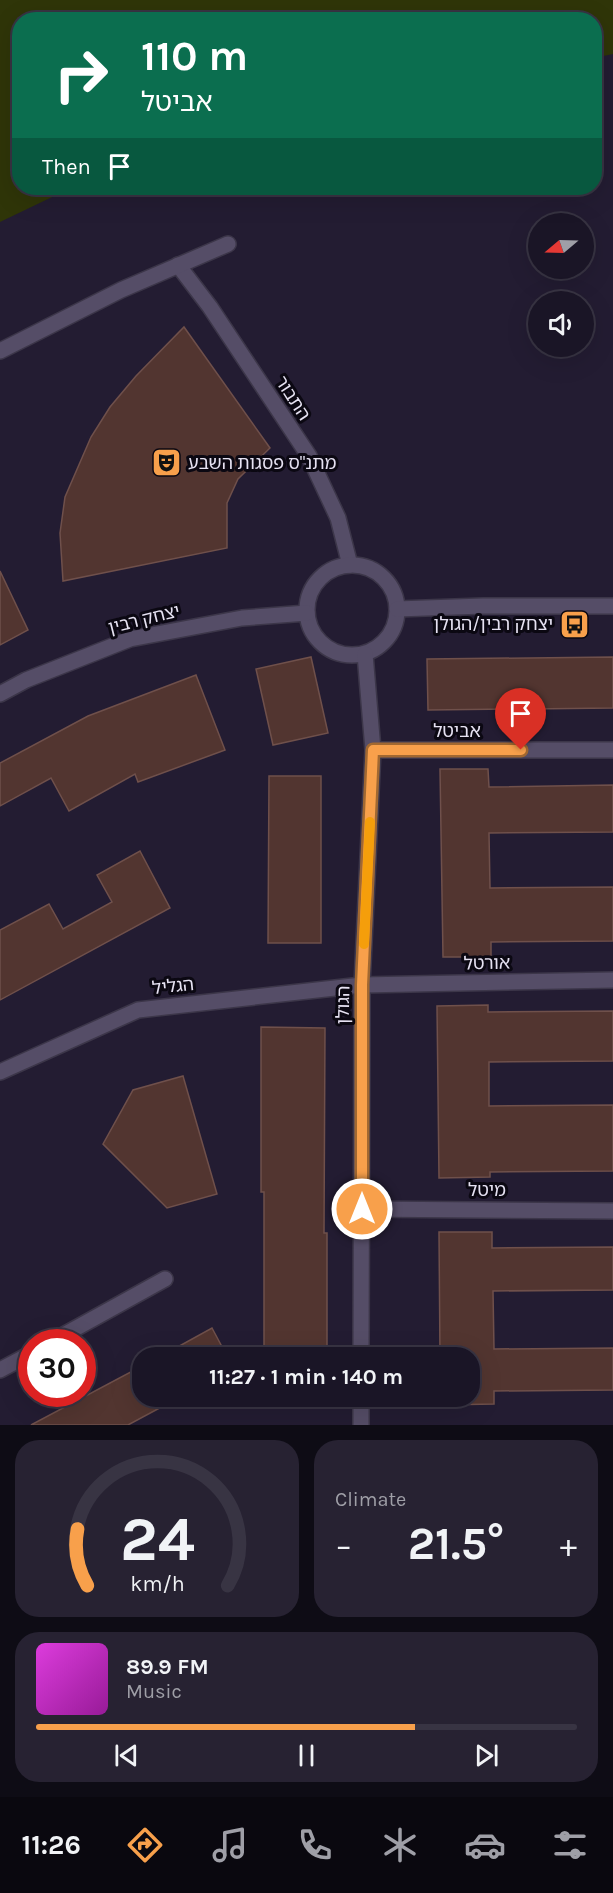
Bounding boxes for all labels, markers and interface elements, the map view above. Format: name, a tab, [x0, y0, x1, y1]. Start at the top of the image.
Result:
text: 110 m	[141, 31, 248, 81]
icon: right	[42, 36, 120, 114]
text: אביטל	[141, 86, 212, 118]
icon: arrive	[103, 150, 136, 183]
text: Then	[42, 154, 91, 180]
north arrow	[528, 213, 594, 279]
map controls	[528, 213, 594, 357]
button: sound	[528, 291, 594, 357]
street label: התבור	[271, 372, 315, 424]
theatre icon: מתנ"ס פסגות השבע	[151, 447, 183, 479]
place label: מתנ"ס פסגות השבע	[188, 452, 336, 474]
street label: יצחק רבין	[106, 599, 182, 639]
bus stop icon: יצחק רבין/הגולן	[558, 608, 590, 640]
place label: יצחק רבין/הגולן	[433, 613, 553, 635]
pin	[495, 688, 546, 750]
icon: arrive	[504, 697, 537, 730]
street label: אביטל	[433, 720, 481, 742]
street label: אורטל	[464, 952, 510, 974]
street label: הגליל	[151, 973, 195, 999]
street label: הגולן	[332, 985, 354, 1025]
position arrow	[330, 1177, 394, 1241]
street label: מיטל	[468, 1179, 506, 1201]
speed limit sign: 30	[18, 1329, 96, 1407]
text: 11:27 · 1 min · 140 m	[209, 1364, 403, 1390]
text: Climate	[335, 1488, 406, 1511]
text: 24	[120, 1503, 194, 1576]
text: 21.5°	[408, 1518, 504, 1570]
text: −	[335, 1526, 352, 1564]
text: +	[560, 1526, 577, 1564]
text: km/h	[130, 1571, 184, 1596]
text: 89.9 FM	[126, 1654, 209, 1680]
text: Music	[126, 1680, 182, 1703]
icon: previous	[110, 1739, 143, 1772]
icon: pause	[290, 1739, 323, 1772]
icon: next	[470, 1739, 503, 1772]
icon: directions	[124, 1824, 166, 1866]
icon: music	[209, 1824, 251, 1866]
icon: phone	[294, 1824, 336, 1866]
icon: climate	[379, 1824, 421, 1866]
icon: car	[464, 1824, 506, 1866]
icon: filters	[549, 1824, 591, 1866]
text: 11:26	[22, 1829, 81, 1861]

